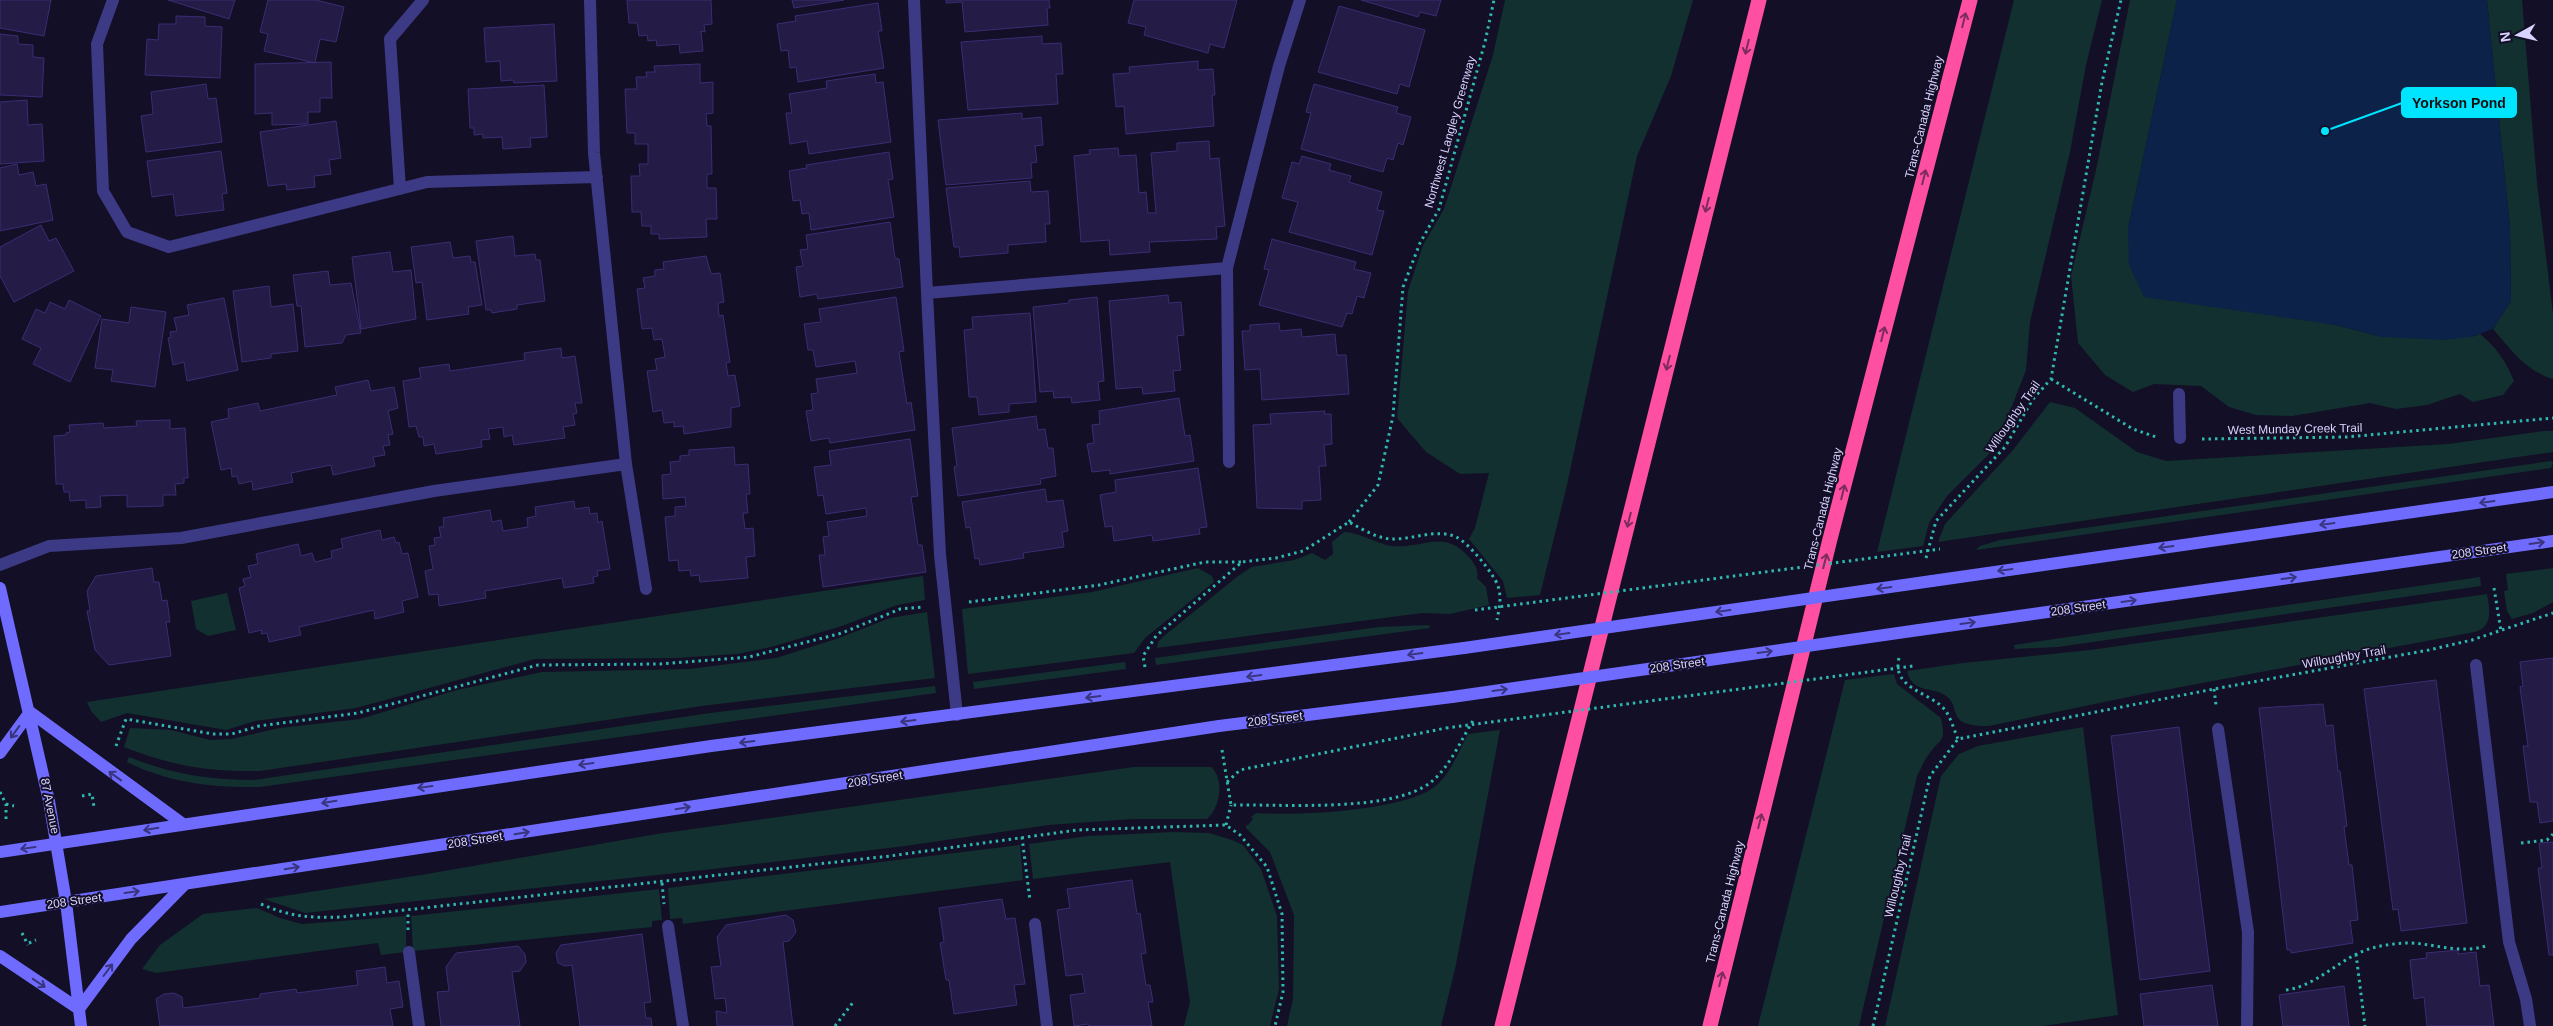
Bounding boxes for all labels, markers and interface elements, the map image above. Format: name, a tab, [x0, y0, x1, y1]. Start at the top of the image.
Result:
north arrow	[2493, 10, 2543, 60]
one-way arrow	[1960, 12, 1970, 28]
text: N	[2496, 31, 2514, 43]
one-way arrow	[1742, 39, 1751, 55]
street label: Northwest Langley Greenway	[1422, 54, 1478, 210]
street label: Trans-Canada Highway	[1902, 54, 1946, 180]
callout: Yorkson Pond	[2402, 88, 2516, 117]
text: Yorkson Pond	[2412, 95, 2506, 111]
one-way arrow	[1920, 170, 1929, 186]
one-way arrow	[1702, 196, 1712, 212]
one-way arrow	[1879, 327, 1888, 343]
one-way arrow	[1663, 354, 1672, 370]
street label: Willoughby Trail	[1983, 378, 2043, 456]
street label: West Munday Creek Trail	[2228, 421, 2362, 437]
street label: Trans-Canada Highway	[1801, 446, 1845, 572]
one-way arrow	[1838, 484, 1848, 500]
one-way arrow	[2480, 497, 2496, 507]
one-way arrow	[1623, 512, 1633, 528]
one-way arrow	[2319, 520, 2335, 530]
one-way arrow	[2529, 538, 2545, 548]
street label: 208 Street	[2451, 540, 2508, 562]
one-way arrow	[2158, 543, 2174, 553]
one-way arrow	[1821, 554, 1830, 570]
one-way arrow	[1997, 566, 2013, 576]
one-way arrow	[2281, 573, 2297, 583]
one-way arrow	[1876, 583, 1892, 593]
one-way arrow	[2120, 595, 2136, 605]
street label: 208 Street	[2050, 597, 2107, 619]
one-way arrow	[1715, 606, 1731, 616]
one-way arrow	[1959, 618, 1975, 628]
one-way arrow	[1554, 629, 1570, 639]
street label: Willoughby Trail	[2301, 643, 2387, 671]
one-way arrow	[1757, 647, 1773, 657]
one-way arrow	[1408, 649, 1424, 659]
street label: 208 Street	[1649, 654, 1706, 676]
one-way arrow	[1247, 671, 1263, 681]
one-way arrow	[1492, 685, 1508, 695]
one-way arrow	[1085, 692, 1101, 702]
street label: 208 Street	[1247, 709, 1304, 729]
one-way arrow	[901, 716, 917, 726]
one-way arrow	[10, 725, 20, 739]
one-way arrow	[739, 737, 755, 747]
one-way arrow	[579, 759, 595, 769]
street label: 208 Street	[847, 768, 904, 790]
one-way arrow	[108, 770, 122, 781]
street label: 87 Avenue	[38, 777, 62, 835]
one-way arrow	[418, 783, 434, 793]
one-way arrow	[322, 797, 338, 807]
one-way arrow	[674, 803, 690, 813]
one-way arrow	[1756, 813, 1766, 829]
one-way arrow	[144, 825, 160, 835]
one-way arrow	[514, 827, 530, 837]
street label: 208 Street	[447, 829, 504, 851]
street label: Willoughby Trail	[1882, 833, 1914, 919]
street label: Trans-Canada Highway	[1703, 839, 1747, 965]
one-way arrow	[21, 843, 37, 853]
one-way arrow	[284, 863, 300, 873]
one-way arrow	[123, 887, 139, 897]
street label: 208 Street	[46, 890, 103, 912]
one-way arrow	[103, 963, 113, 977]
one-way arrow	[1717, 971, 1726, 987]
one-way arrow	[32, 978, 46, 988]

